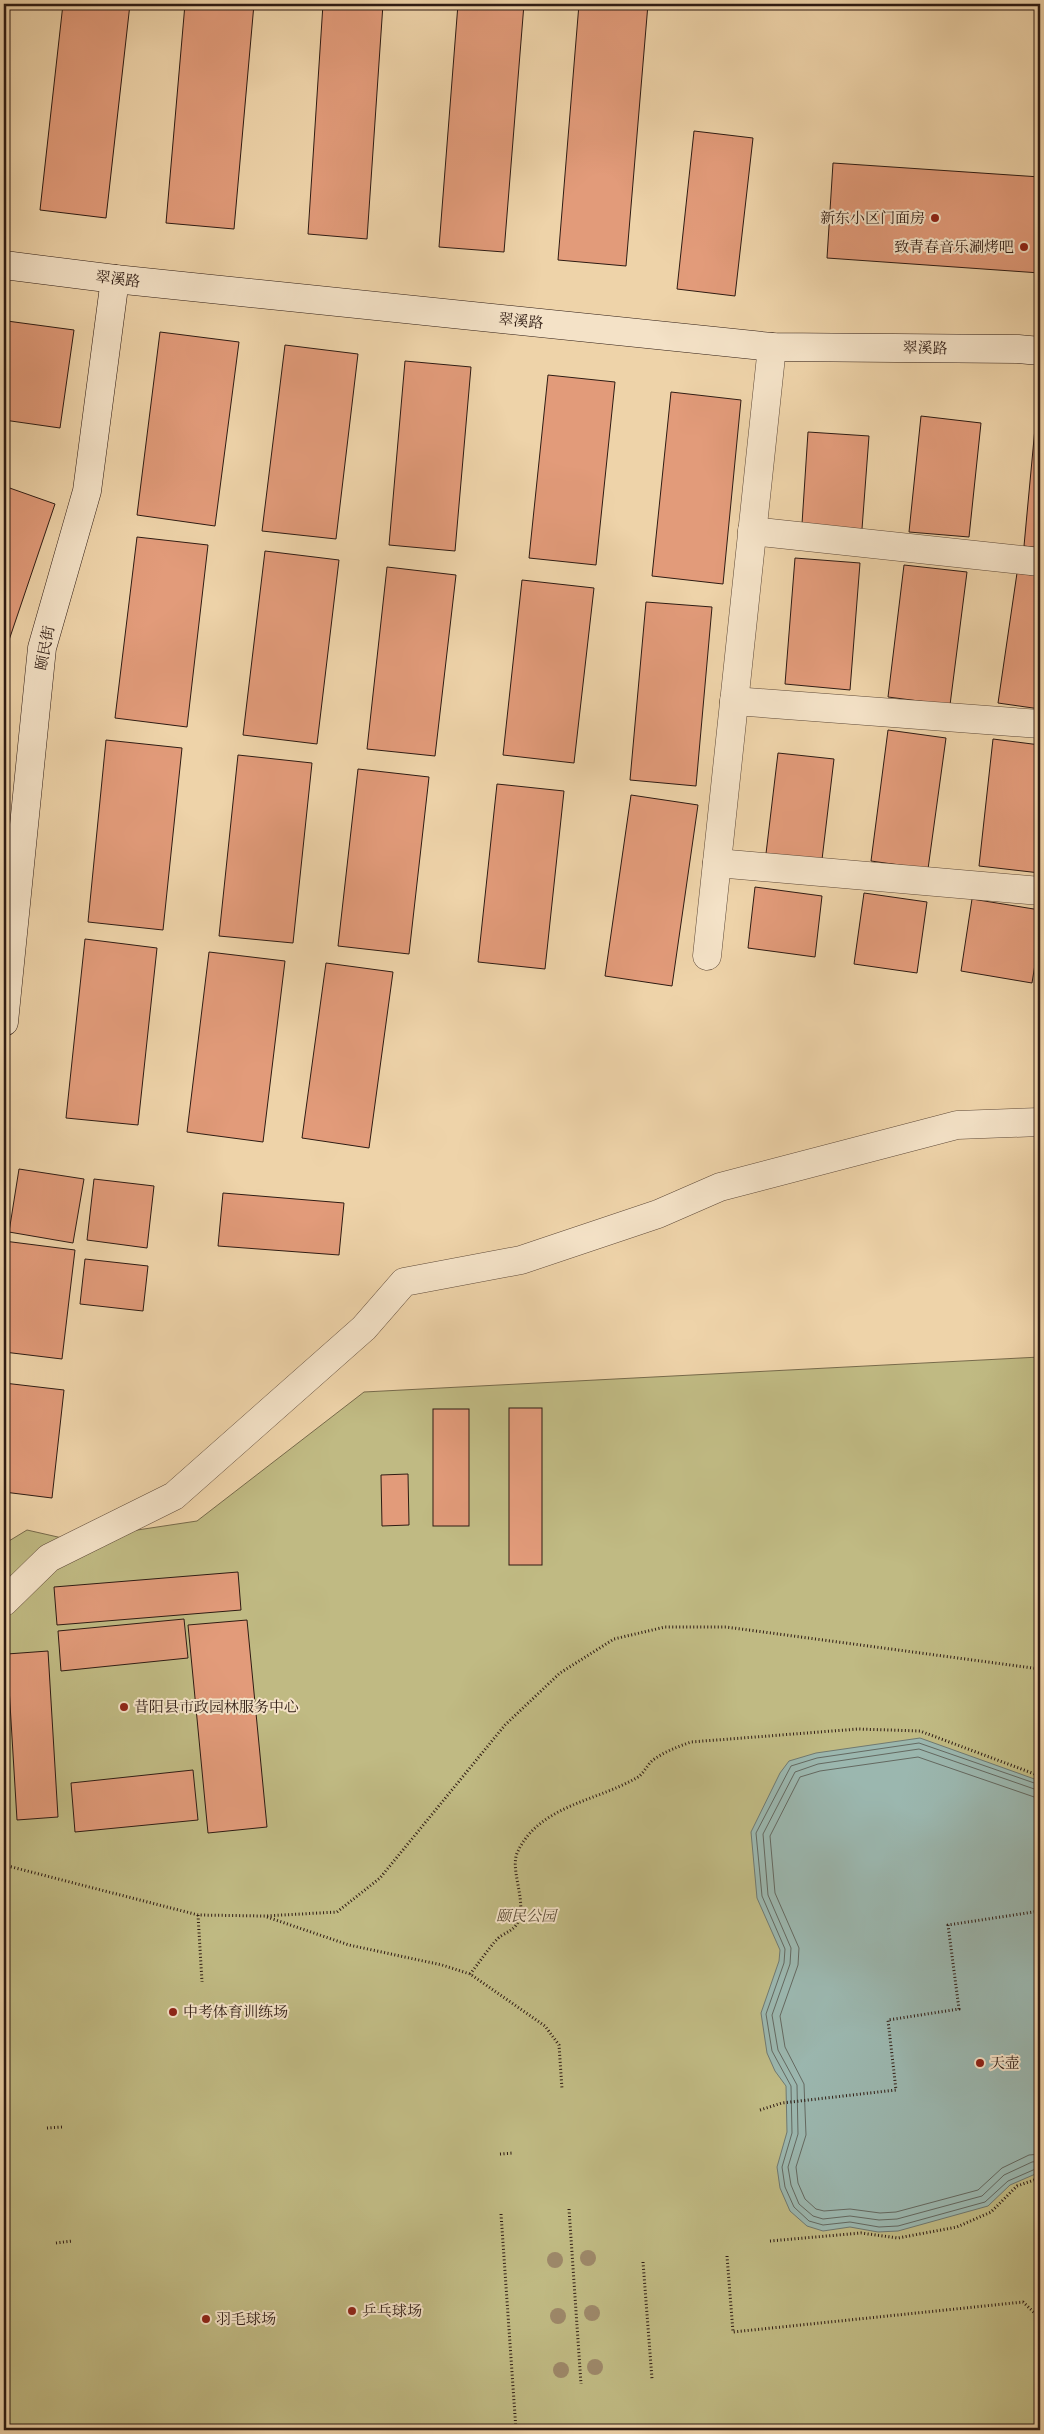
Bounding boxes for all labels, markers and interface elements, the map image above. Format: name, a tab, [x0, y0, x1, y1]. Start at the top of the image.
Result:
place label: 新东小区门面房	[820, 208, 925, 227]
marker: 新东小区门面房	[929, 212, 941, 224]
place label: 致青春音乐涮烤吧	[894, 237, 1014, 256]
marker: 致青春音乐涮烤吧	[1018, 241, 1030, 253]
street label: 翠溪路	[95, 266, 142, 291]
street label: 翠溪路	[498, 309, 544, 332]
street label: 翠溪路	[902, 338, 948, 357]
street label: 颐民街	[31, 624, 58, 672]
place label: 昔阳县市政园林服务中心	[134, 1697, 299, 1716]
marker: 昔阳县市政园林服务中心	[118, 1701, 130, 1713]
park label: 颐民公园	[496, 1906, 558, 1925]
place label: 中考体育训练场	[183, 2002, 288, 2021]
marker: 中考体育训练场	[167, 2006, 179, 2018]
place label: 天壶	[990, 2053, 1020, 2072]
marker: 天壶	[974, 2057, 986, 2069]
place label: 乒乓球场	[362, 2301, 422, 2320]
marker: 乒乓球场	[346, 2305, 358, 2317]
place label: 羽毛球场	[216, 2309, 276, 2328]
marker: 羽毛球场	[200, 2313, 212, 2325]

